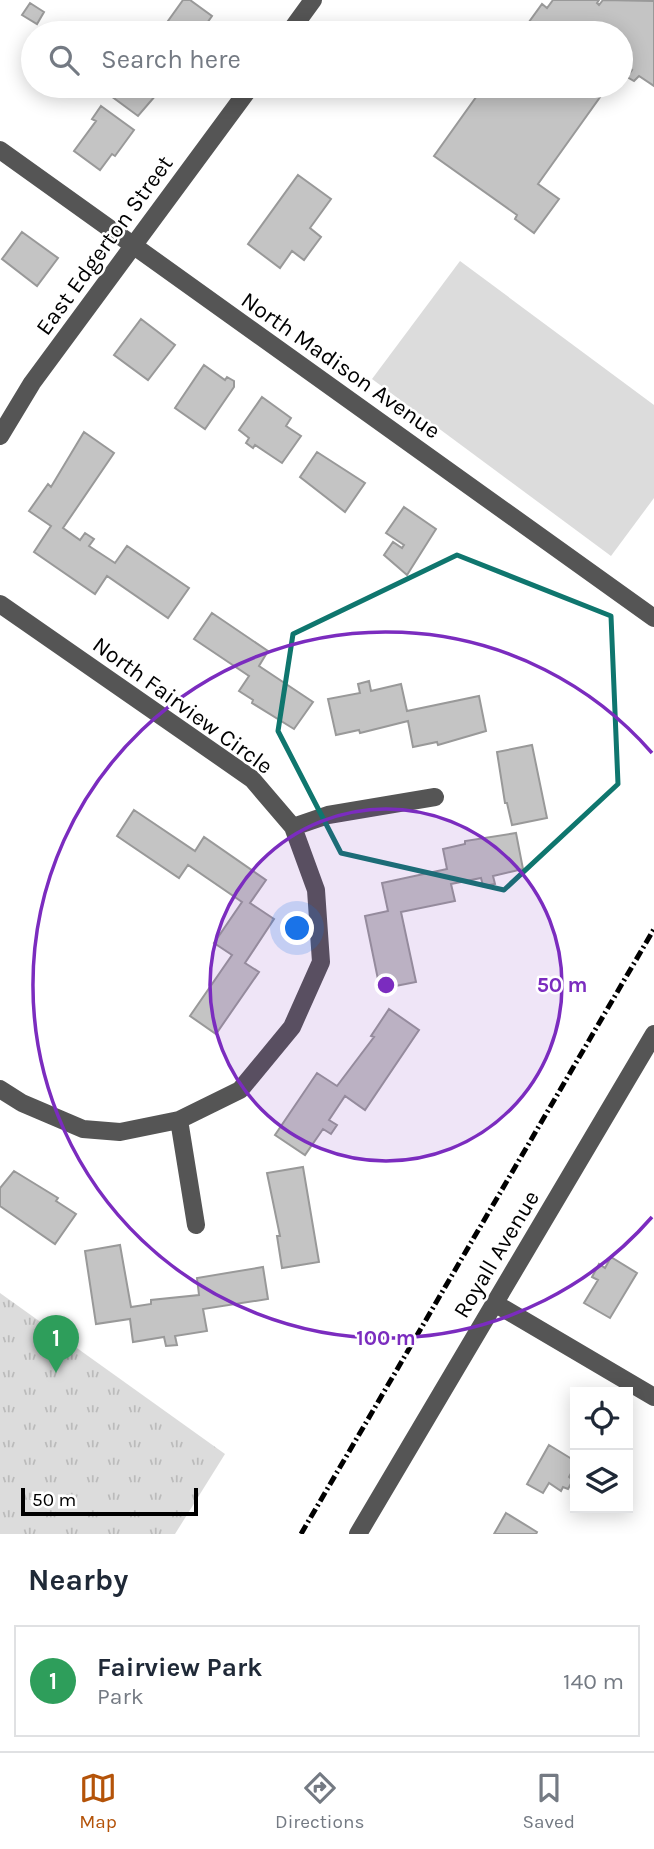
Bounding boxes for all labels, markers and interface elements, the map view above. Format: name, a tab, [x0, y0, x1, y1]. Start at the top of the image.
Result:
search box	[21, 21, 633, 98]
icon: search	[45, 41, 83, 79]
text: Search here	[101, 44, 241, 75]
street label: East Edgerton Street	[30, 150, 179, 340]
street label: North Madison Avenue	[236, 286, 445, 444]
street label: North Fairview Circle	[88, 631, 278, 780]
your location	[280, 911, 314, 945]
centre of rings	[374, 973, 398, 997]
text: 50 m	[537, 973, 587, 997]
street label: Royall Avenue	[448, 1186, 545, 1323]
pin: 1	[33, 1315, 79, 1373]
text: 100 m	[356, 1326, 416, 1350]
map controls	[570, 1387, 633, 1513]
button: locate	[570, 1387, 633, 1450]
button: layers	[570, 1450, 633, 1513]
scale bar	[21, 1485, 198, 1517]
text: 50 m	[32, 1489, 76, 1511]
text: Nearby	[28, 1562, 128, 1598]
text: Fairview Park	[97, 1652, 263, 1683]
text: 1	[49, 1668, 57, 1695]
text: 140 m	[563, 1668, 624, 1695]
text: Park	[97, 1683, 144, 1710]
tab: Map	[79, 1769, 117, 1833]
tab: Directions	[275, 1769, 364, 1833]
tab: Saved	[522, 1769, 575, 1833]

